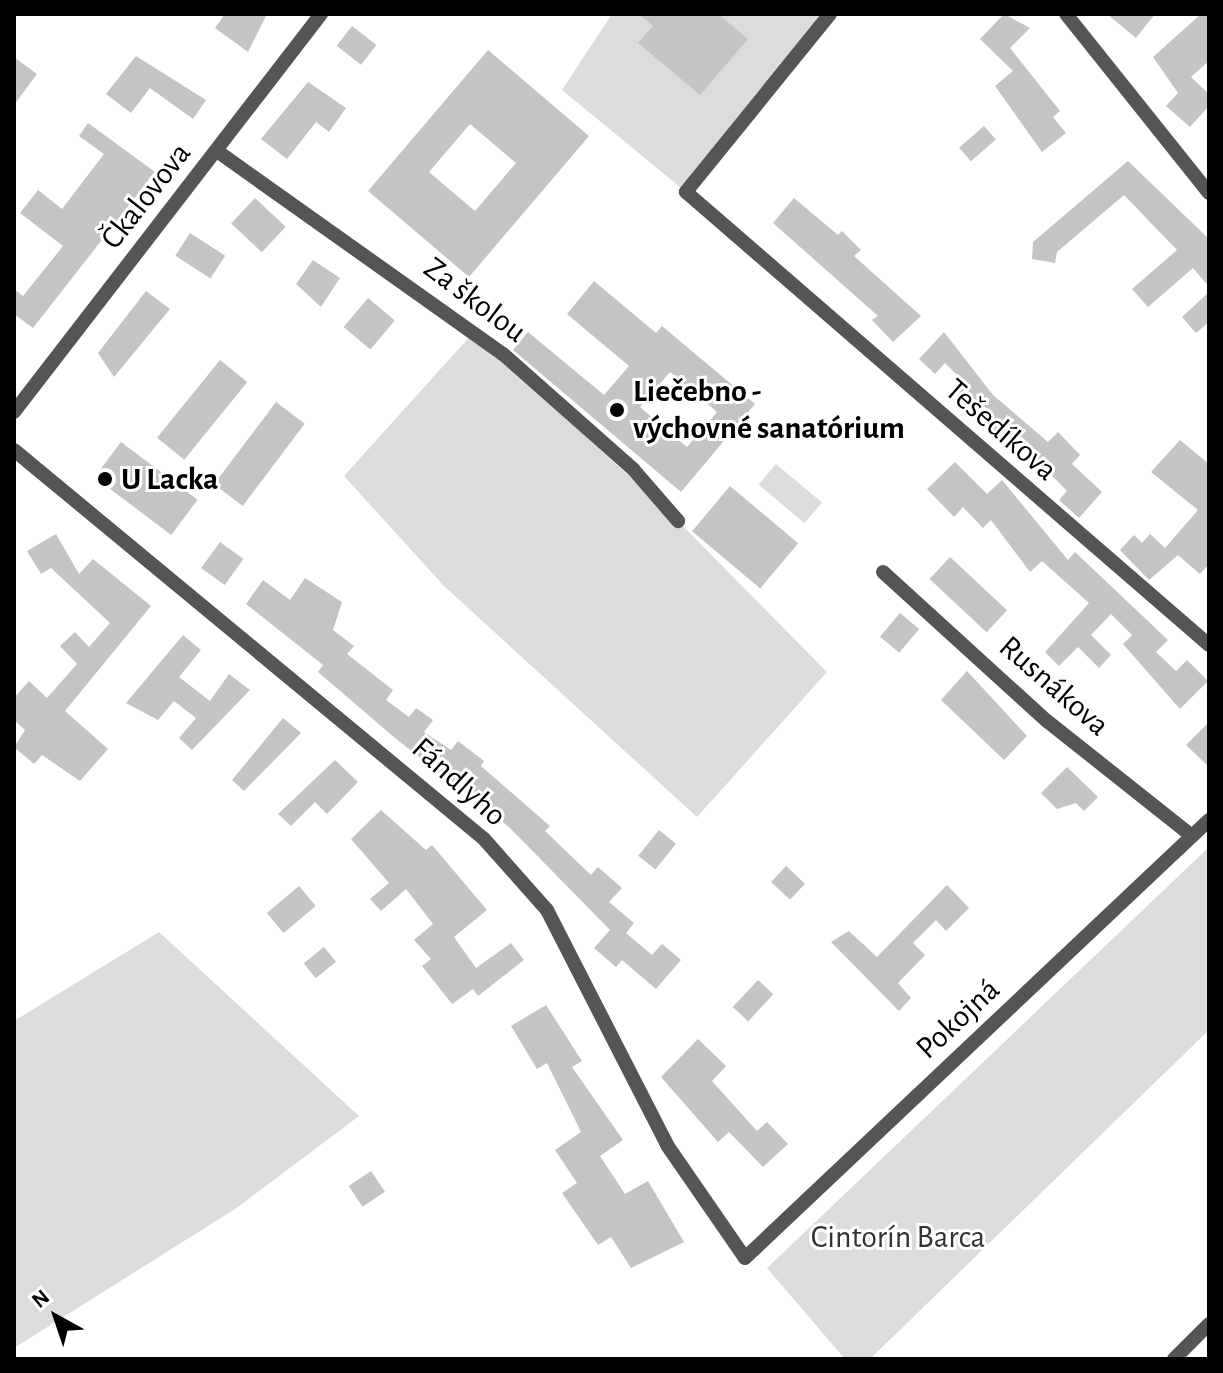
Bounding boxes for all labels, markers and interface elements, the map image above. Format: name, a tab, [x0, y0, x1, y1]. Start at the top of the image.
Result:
street label: Čkalovova	[92, 135, 200, 257]
street label: Za školou	[416, 249, 534, 351]
street label: Tešedíkova	[937, 371, 1065, 489]
place label: Liečebno - výchovné sanatórium	[633, 373, 905, 448]
marker: Liečebno - výchovné sanatórium	[608, 401, 626, 419]
place label: U Lacka	[121, 460, 218, 498]
marker: U Lacka	[96, 470, 114, 488]
street label: Rusnákova	[991, 628, 1117, 744]
street label: Fándlyho	[404, 729, 514, 835]
street label: Pokojná	[908, 971, 1008, 1067]
park label: Cintorín Barca	[811, 1218, 985, 1256]
north arrow	[16, 1277, 96, 1357]
text: N	[28, 1285, 53, 1312]

